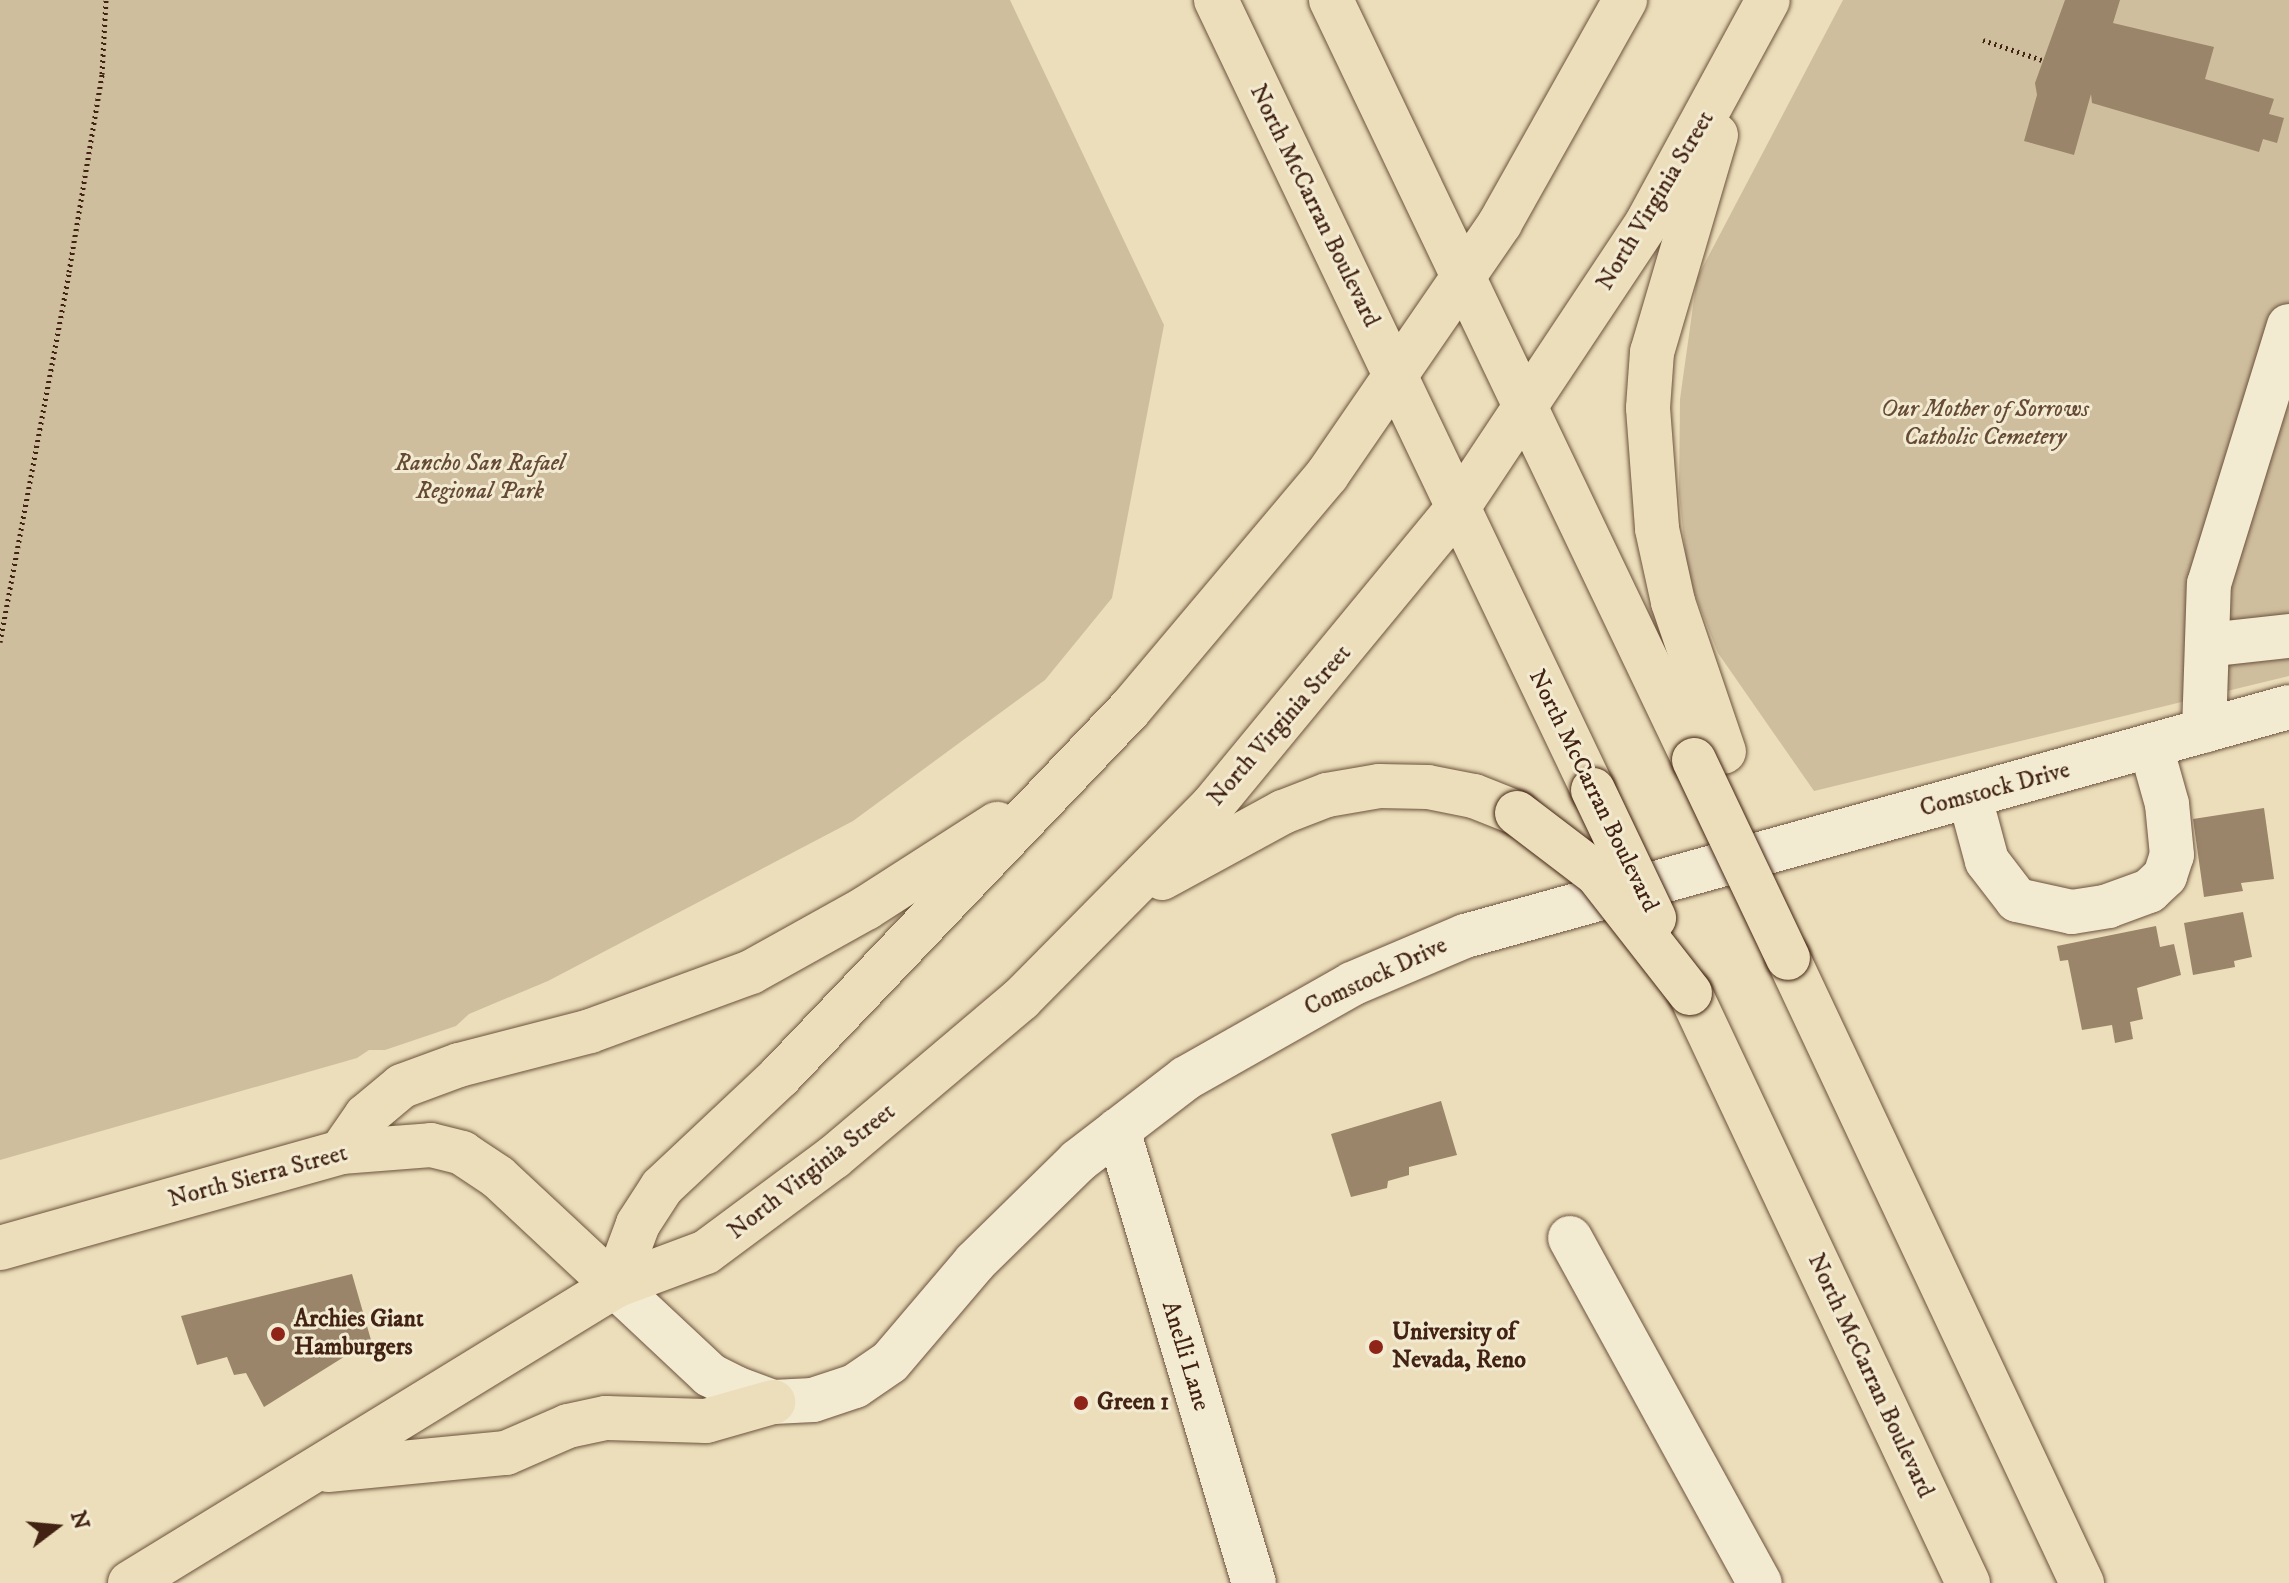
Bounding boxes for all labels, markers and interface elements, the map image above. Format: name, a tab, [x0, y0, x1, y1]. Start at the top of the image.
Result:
street label: North McCarran Boulevard	[1243, 80, 1385, 332]
street label: North Virginia Street	[1591, 106, 1721, 296]
park label: Our Mother of Sorrows Catholic Cemetery	[1881, 396, 2089, 452]
park label: Rancho San Rafael Regional Park	[395, 450, 565, 506]
street label: North Virginia Street	[1202, 640, 1358, 812]
street label: North McCarran Boulevard	[1522, 665, 1664, 917]
street label: Comstock Drive	[1917, 756, 2073, 824]
street label: Comstock Drive	[1300, 931, 1452, 1023]
street label: North Virginia Street	[723, 1098, 901, 1246]
street label: North Sierra Street	[165, 1139, 351, 1215]
street label: North McCarran Boulevard	[1801, 1249, 1939, 1503]
street label: Anelli Lane	[1155, 1298, 1215, 1414]
place label: Archies Giant Hamburgers	[294, 1306, 424, 1362]
place label: University of Nevada, Reno	[1392, 1319, 1526, 1375]
marker: Archies Giant Hamburgers	[269, 1325, 287, 1343]
marker: University of Nevada, Reno	[1367, 1338, 1385, 1356]
place label: Green 1	[1097, 1389, 1169, 1417]
marker: Green 1	[1072, 1394, 1090, 1412]
north arrow	[16, 1487, 96, 1567]
text: N	[64, 1508, 95, 1533]

